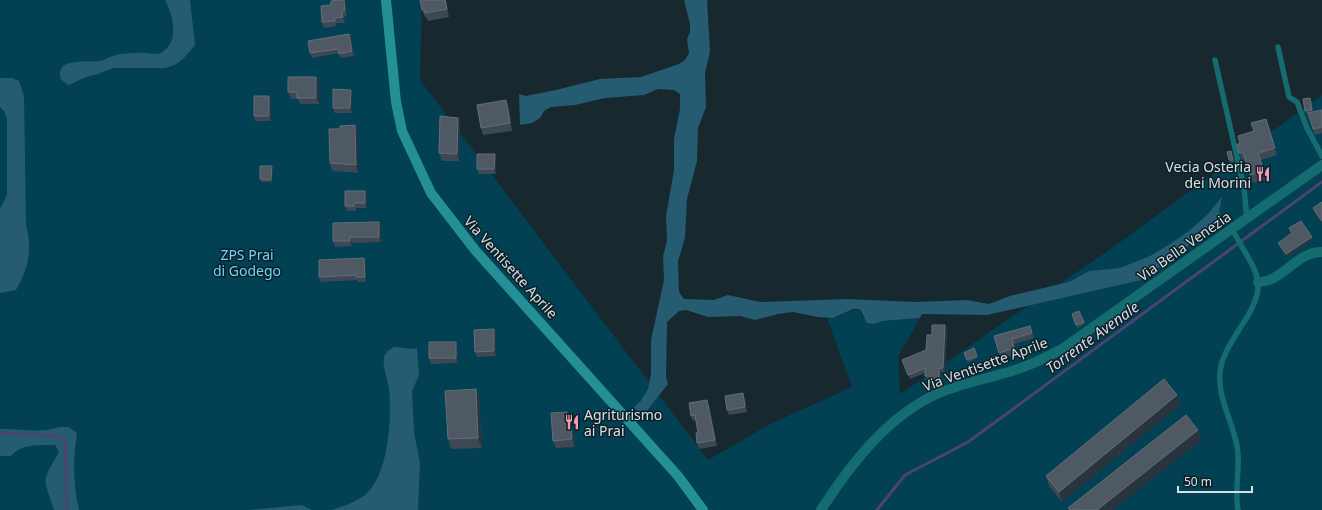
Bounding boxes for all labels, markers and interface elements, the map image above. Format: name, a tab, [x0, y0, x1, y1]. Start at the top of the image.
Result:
place label: Vecia Osteria dei Morini	[1165, 157, 1251, 192]
restaurant icon: Vecia Osteria dei Morini	[1254, 165, 1272, 183]
street label: Via Bella Venezia	[1134, 207, 1234, 285]
street label: Via Ventisette Aprile	[460, 212, 562, 322]
park label: ZPS Prai di Godego	[213, 245, 281, 280]
water label: Torrente Avenale	[1041, 296, 1143, 378]
street label: Via Ventisette Aprile	[920, 333, 1050, 395]
place label: Agriturismo ai Prai	[584, 405, 662, 440]
restaurant icon: Agriturismo ai Prai	[563, 413, 581, 431]
scale bar	[1178, 468, 1252, 494]
text: 50 m	[1184, 473, 1212, 490]

